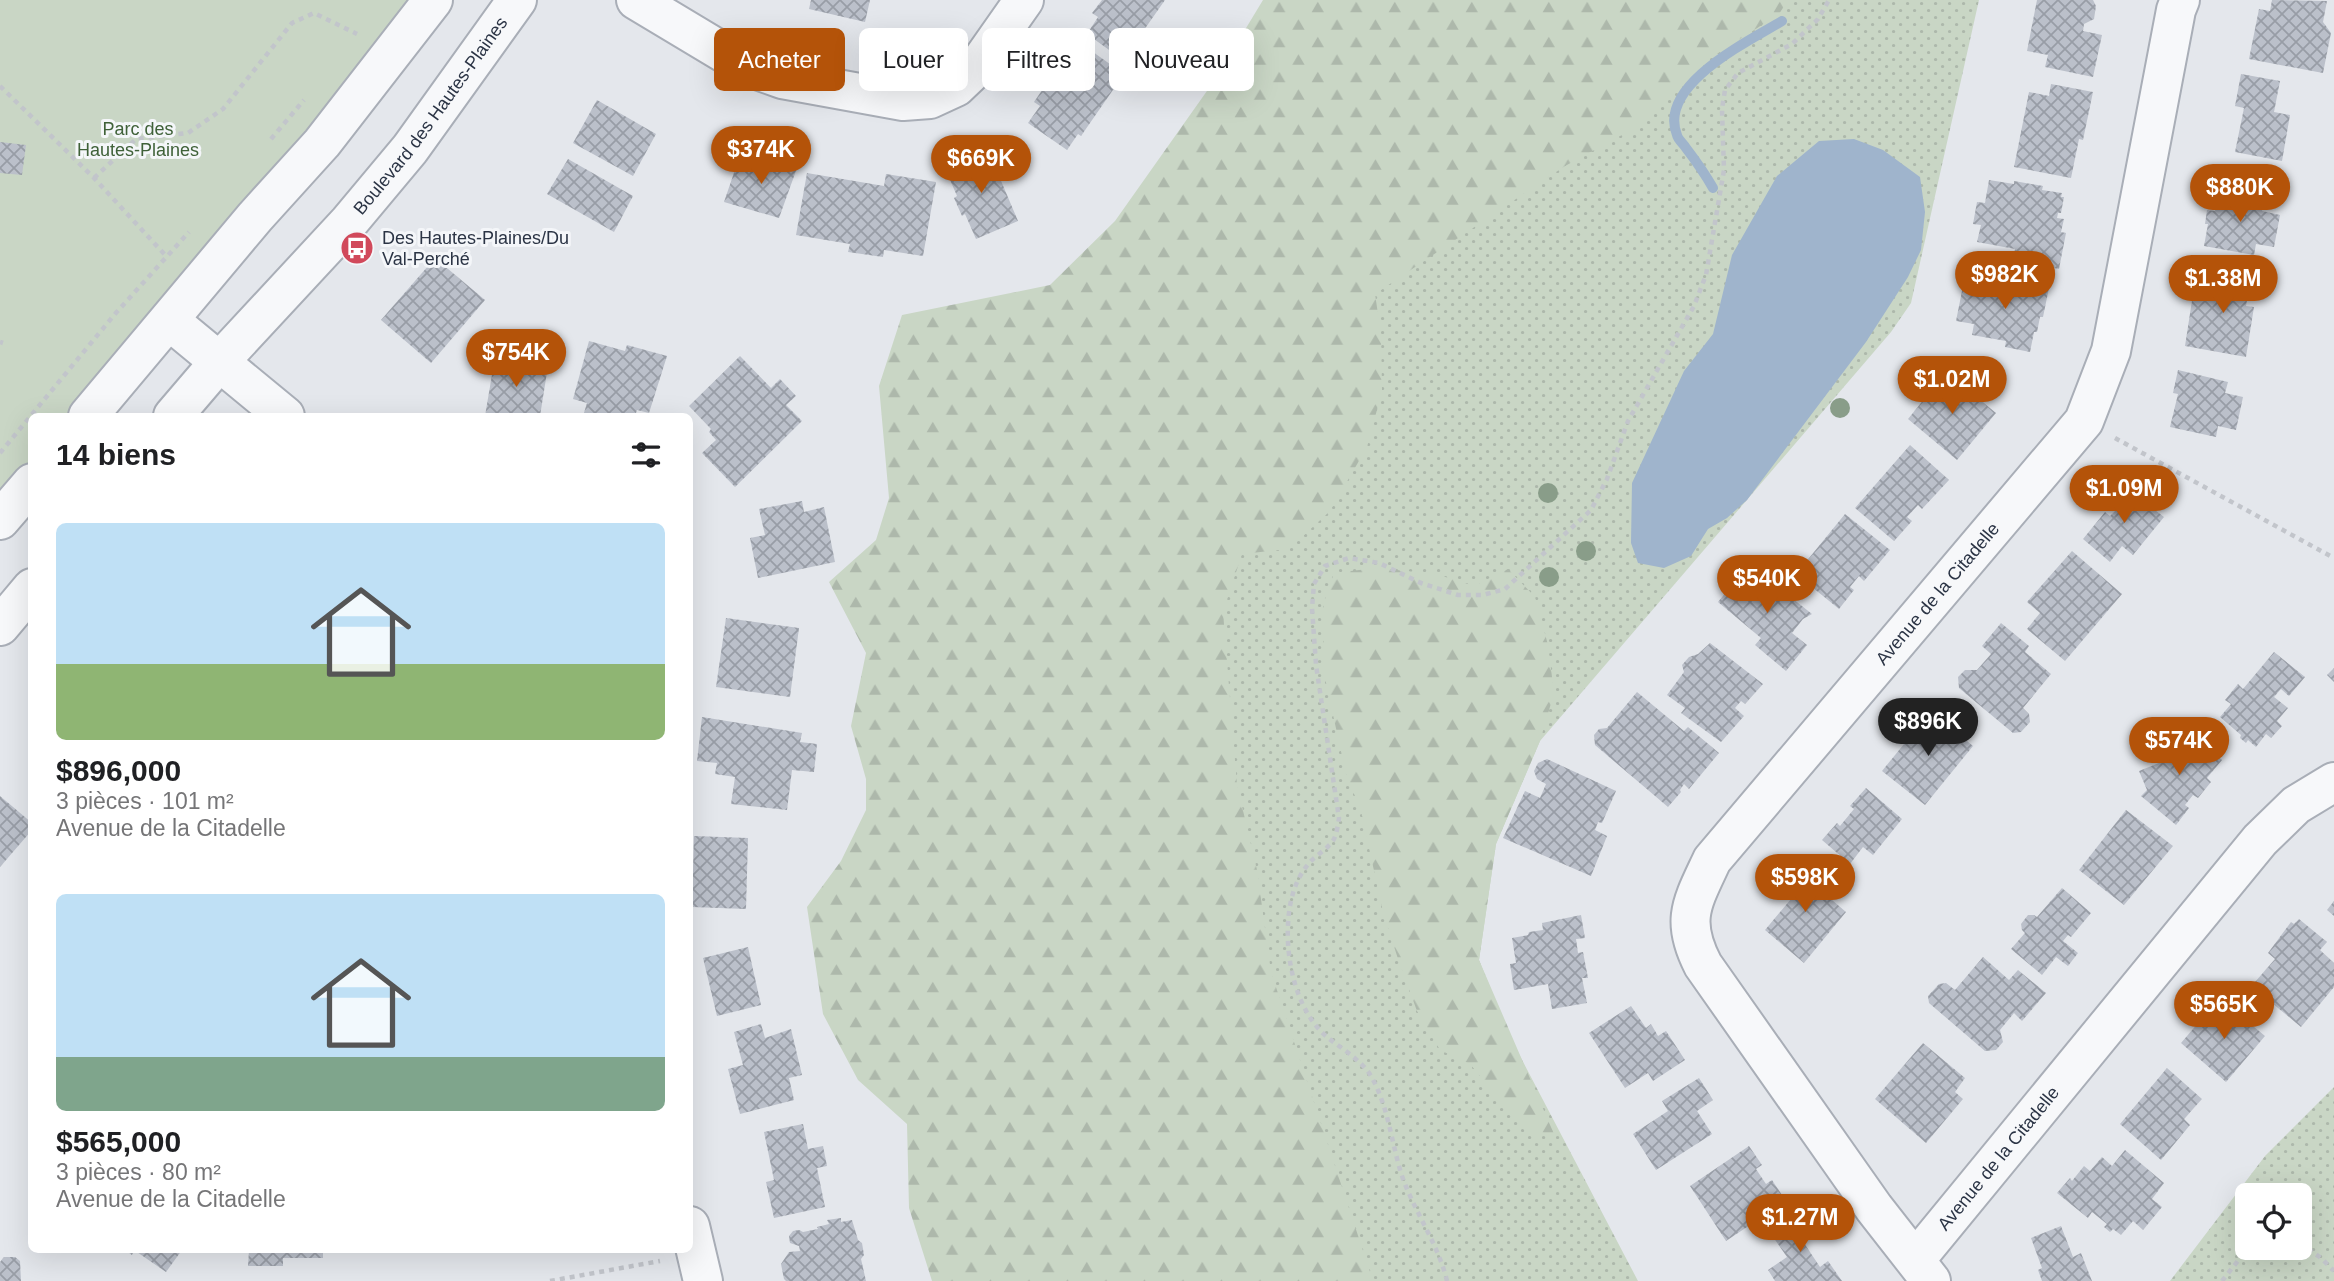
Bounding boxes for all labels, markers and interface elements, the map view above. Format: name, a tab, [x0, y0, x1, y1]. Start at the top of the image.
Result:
street label: Boulevard des Hautes-Plaines	[350, 13, 511, 219]
chip: Acheter	[714, 28, 845, 91]
chip: Louer	[859, 28, 968, 91]
chip: Filtres	[982, 28, 1095, 91]
chip: Nouveau	[1109, 28, 1254, 91]
park label: Parc des Hautes-Plaines	[77, 119, 199, 160]
pin: $374K	[712, 127, 810, 186]
text: $374K	[727, 136, 795, 162]
pin: $669K	[932, 136, 1030, 195]
text: $669K	[947, 145, 1015, 171]
pin: $880K	[2191, 164, 2289, 224]
text: $880K	[2206, 174, 2274, 200]
place label: Des Hautes-Plaines/Du Val-Perché	[382, 228, 569, 269]
bus stop icon: Des Hautes-Plaines/Du Val-Perché	[338, 229, 376, 267]
pin: $982K	[1956, 252, 2054, 311]
pin: $1.38M	[2166, 256, 2280, 315]
text: $982K	[1971, 261, 2039, 287]
text: $1.38M	[2185, 265, 2261, 291]
pin: $754K	[467, 330, 565, 389]
text: $754K	[482, 339, 550, 365]
pin: $1.02M	[1895, 356, 2009, 416]
text: $1.02M	[1914, 366, 1990, 392]
icon: filters	[627, 436, 665, 474]
text: 14 biens	[56, 438, 176, 471]
pin: $1.09M	[2067, 466, 2181, 525]
text: $1.09M	[2086, 475, 2162, 501]
street label: Avenue de la Citadelle	[1872, 519, 2003, 669]
pin: $540K	[1718, 556, 1816, 615]
text: $540K	[1733, 565, 1801, 591]
icon: home	[298, 569, 424, 695]
pin: $896K	[1879, 698, 1977, 758]
text: $896K	[1894, 708, 1962, 734]
pin: $574K	[2130, 718, 2228, 777]
text: $574K	[2145, 727, 2213, 753]
text: $896,000	[56, 754, 181, 787]
text: 3 pièces · 101 m²	[56, 788, 234, 814]
text: Avenue de la Citadelle	[56, 815, 286, 841]
pin: $598K	[1756, 855, 1854, 914]
text: $598K	[1771, 864, 1839, 890]
icon: home	[298, 940, 424, 1066]
pin: $565K	[2175, 982, 2273, 1041]
text: $565K	[2190, 991, 2258, 1017]
street label: Avenue de la Citadelle	[1934, 1083, 2063, 1234]
text: $565,000	[56, 1125, 181, 1158]
text: 3 pièces · 80 m²	[56, 1159, 221, 1185]
map controls	[2235, 1183, 2312, 1260]
button: locate	[2235, 1183, 2312, 1260]
text: Avenue de la Citadelle	[56, 1186, 286, 1212]
pin: $1.27M	[1743, 1194, 1857, 1254]
text: $1.27M	[1762, 1204, 1838, 1230]

